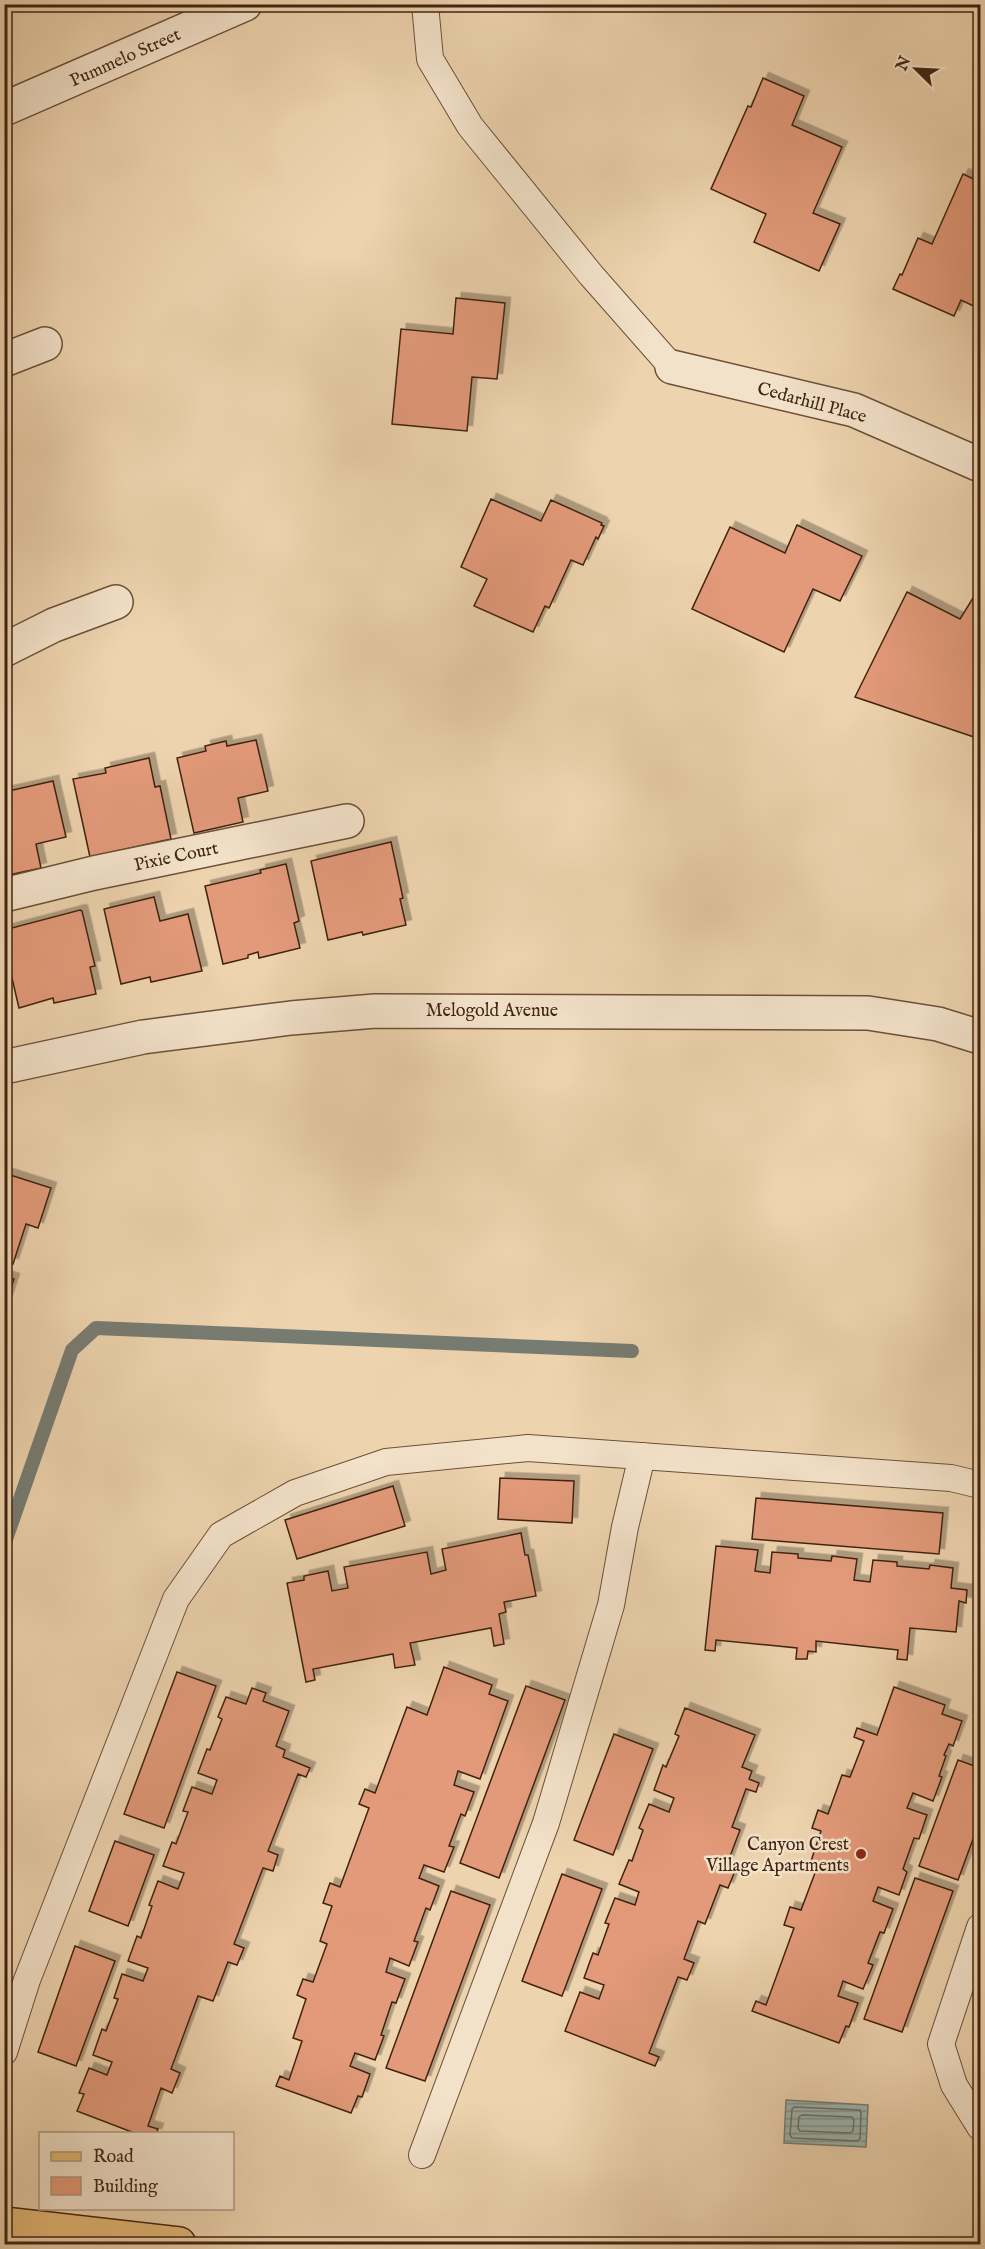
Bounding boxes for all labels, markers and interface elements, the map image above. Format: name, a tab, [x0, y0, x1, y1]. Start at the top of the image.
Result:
street label: Pummelo Street	[67, 24, 185, 93]
north arrow	[886, 39, 946, 99]
text: N	[892, 53, 916, 75]
street label: Cedarhill Place	[754, 378, 869, 429]
street label: Pixie Court	[132, 837, 221, 878]
street label: Melogold Avenue	[426, 1000, 558, 1023]
place label: Canyon Crest Village Apartments	[705, 1834, 849, 1878]
marker: Canyon Crest Village Apartments	[854, 1847, 868, 1861]
legend	[39, 2132, 234, 2210]
text: Road	[93, 2146, 134, 2169]
text: Building	[93, 2176, 158, 2199]

